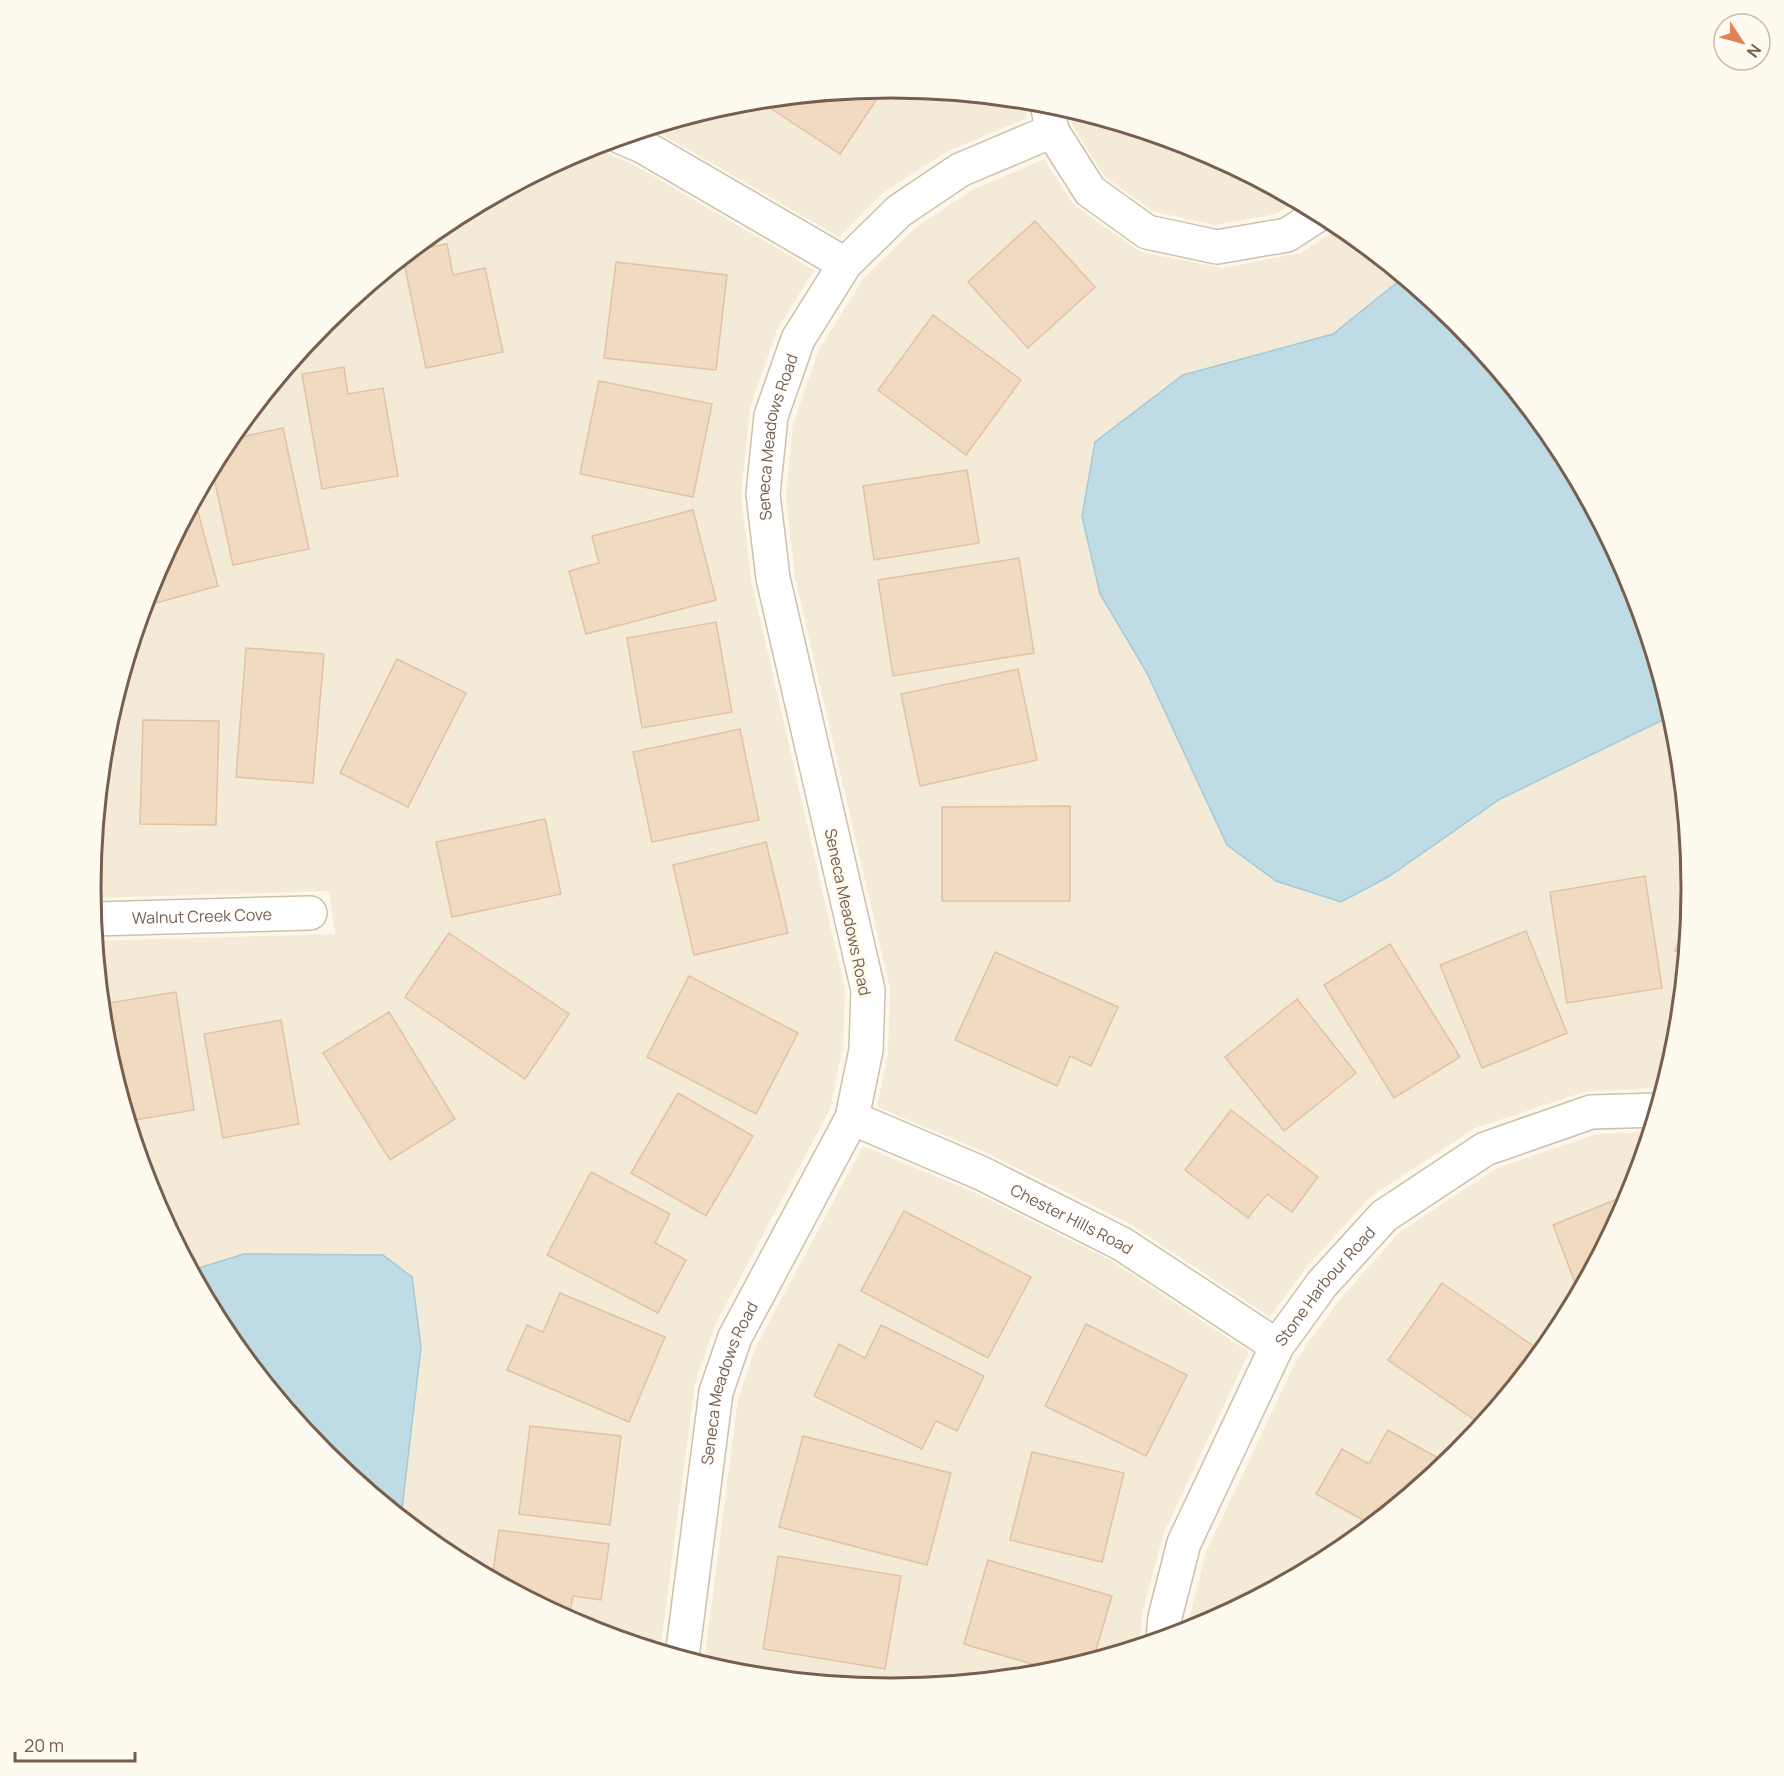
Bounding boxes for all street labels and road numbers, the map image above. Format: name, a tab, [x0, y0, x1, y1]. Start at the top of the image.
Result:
street label: Seneca Meadows Road	[752, 351, 803, 522]
street label: Seneca Meadows Road	[820, 826, 876, 998]
street label: Walnut Creek Cove	[132, 903, 272, 929]
street label: Chester Hills Road	[1007, 1179, 1138, 1259]
street label: Stone Harbour Road	[1270, 1222, 1380, 1350]
street label: Seneca Meadows Road	[696, 1298, 763, 1466]

